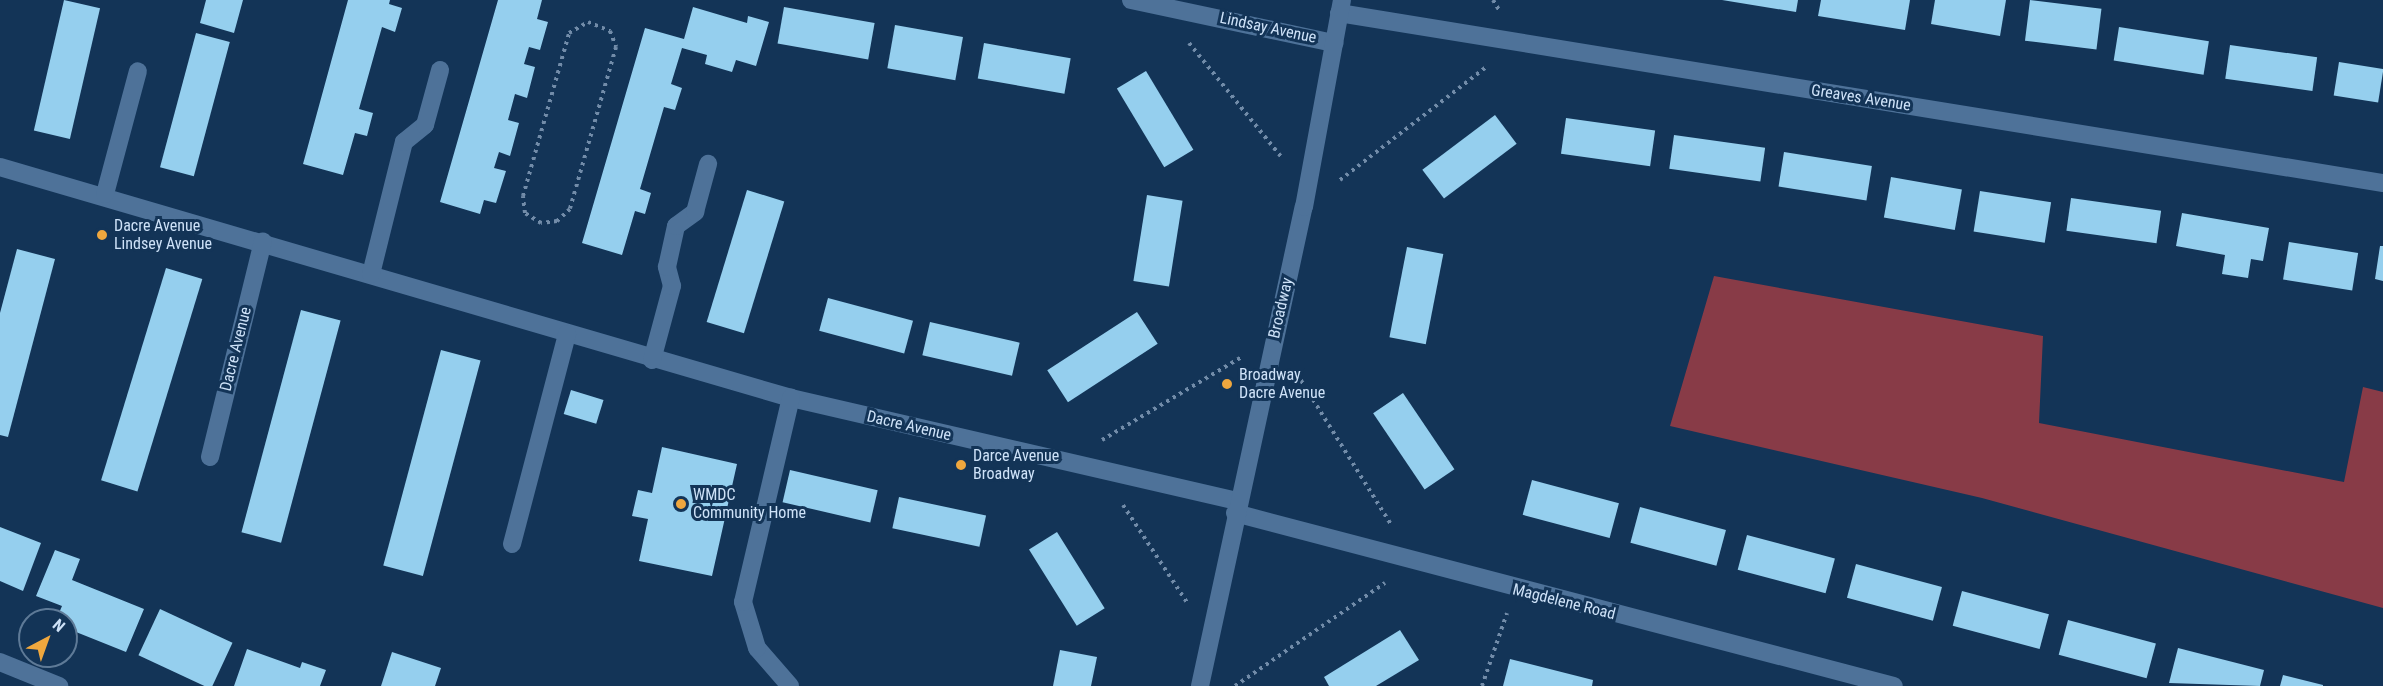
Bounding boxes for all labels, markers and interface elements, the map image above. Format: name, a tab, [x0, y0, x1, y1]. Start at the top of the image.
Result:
street label: Lindsay Avenue	[1218, 8, 1318, 48]
street label: Greaves Avenue	[1810, 81, 1912, 115]
place label: Dacre Avenue Lindsey Avenue	[114, 216, 212, 254]
marker: Dacre Avenue Lindsey Avenue	[95, 228, 109, 242]
street label: Broadway	[1265, 276, 1297, 340]
street label: Dacre Avenue	[216, 305, 256, 393]
place label: Broadway Dacre Avenue	[1239, 365, 1325, 403]
marker: Broadway Dacre Avenue	[1220, 377, 1234, 391]
street label: Dacre Avenue	[865, 407, 953, 445]
place label: Darce Avenue Broadway	[973, 446, 1059, 484]
marker: Darce Avenue Broadway	[954, 458, 968, 472]
place label: WMDC Community Home	[693, 485, 806, 523]
marker: WMDC Community Home	[674, 497, 688, 511]
street label: Magdelene Road	[1511, 580, 1617, 624]
north arrow	[18, 608, 78, 668]
text: N	[49, 615, 69, 636]

